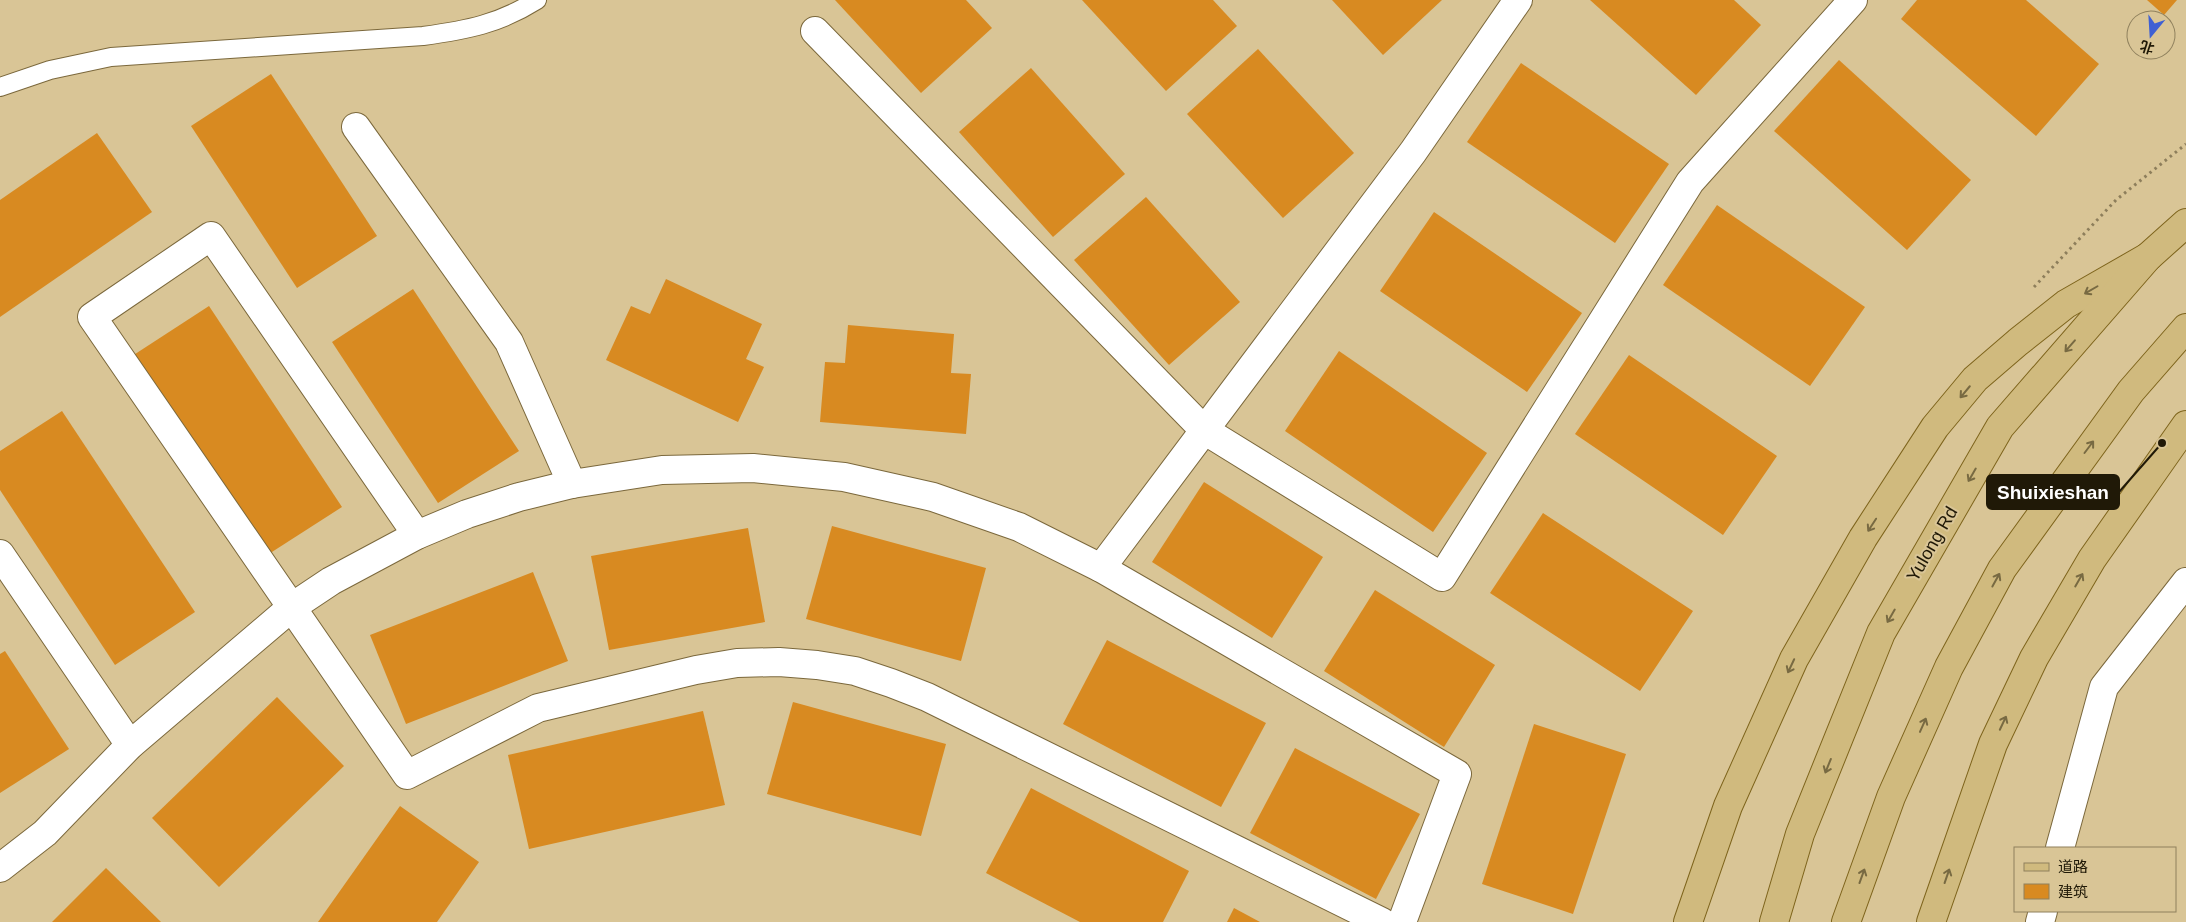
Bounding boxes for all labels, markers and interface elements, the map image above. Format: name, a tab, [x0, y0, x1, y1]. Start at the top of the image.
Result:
north arrow	[2126, 10, 2176, 60]
text: 北	[2138, 38, 2156, 57]
one-way arrow	[2083, 285, 2098, 295]
one-way arrow	[2064, 340, 2076, 353]
one-way arrow	[1959, 385, 1970, 398]
one-way arrow	[2084, 440, 2094, 454]
one-way arrow	[1967, 468, 1977, 483]
callout: Shuixieshan	[1987, 475, 2119, 509]
text: Shuixieshan	[1997, 482, 2109, 503]
street label: Yulong Rd	[1903, 503, 1961, 585]
one-way arrow	[1866, 517, 1876, 531]
one-way arrow	[1991, 573, 2001, 588]
one-way arrow	[2075, 574, 2085, 588]
one-way arrow	[1885, 608, 1895, 623]
one-way arrow	[1786, 658, 1795, 673]
one-way arrow	[1998, 716, 2008, 731]
one-way arrow	[1918, 718, 1928, 733]
one-way arrow	[1823, 757, 1832, 773]
legend	[2014, 847, 2176, 912]
text: 道路	[2058, 858, 2088, 875]
one-way arrow	[1942, 868, 1952, 884]
one-way arrow	[1858, 869, 1867, 884]
text: 建筑	[2058, 883, 2088, 900]

